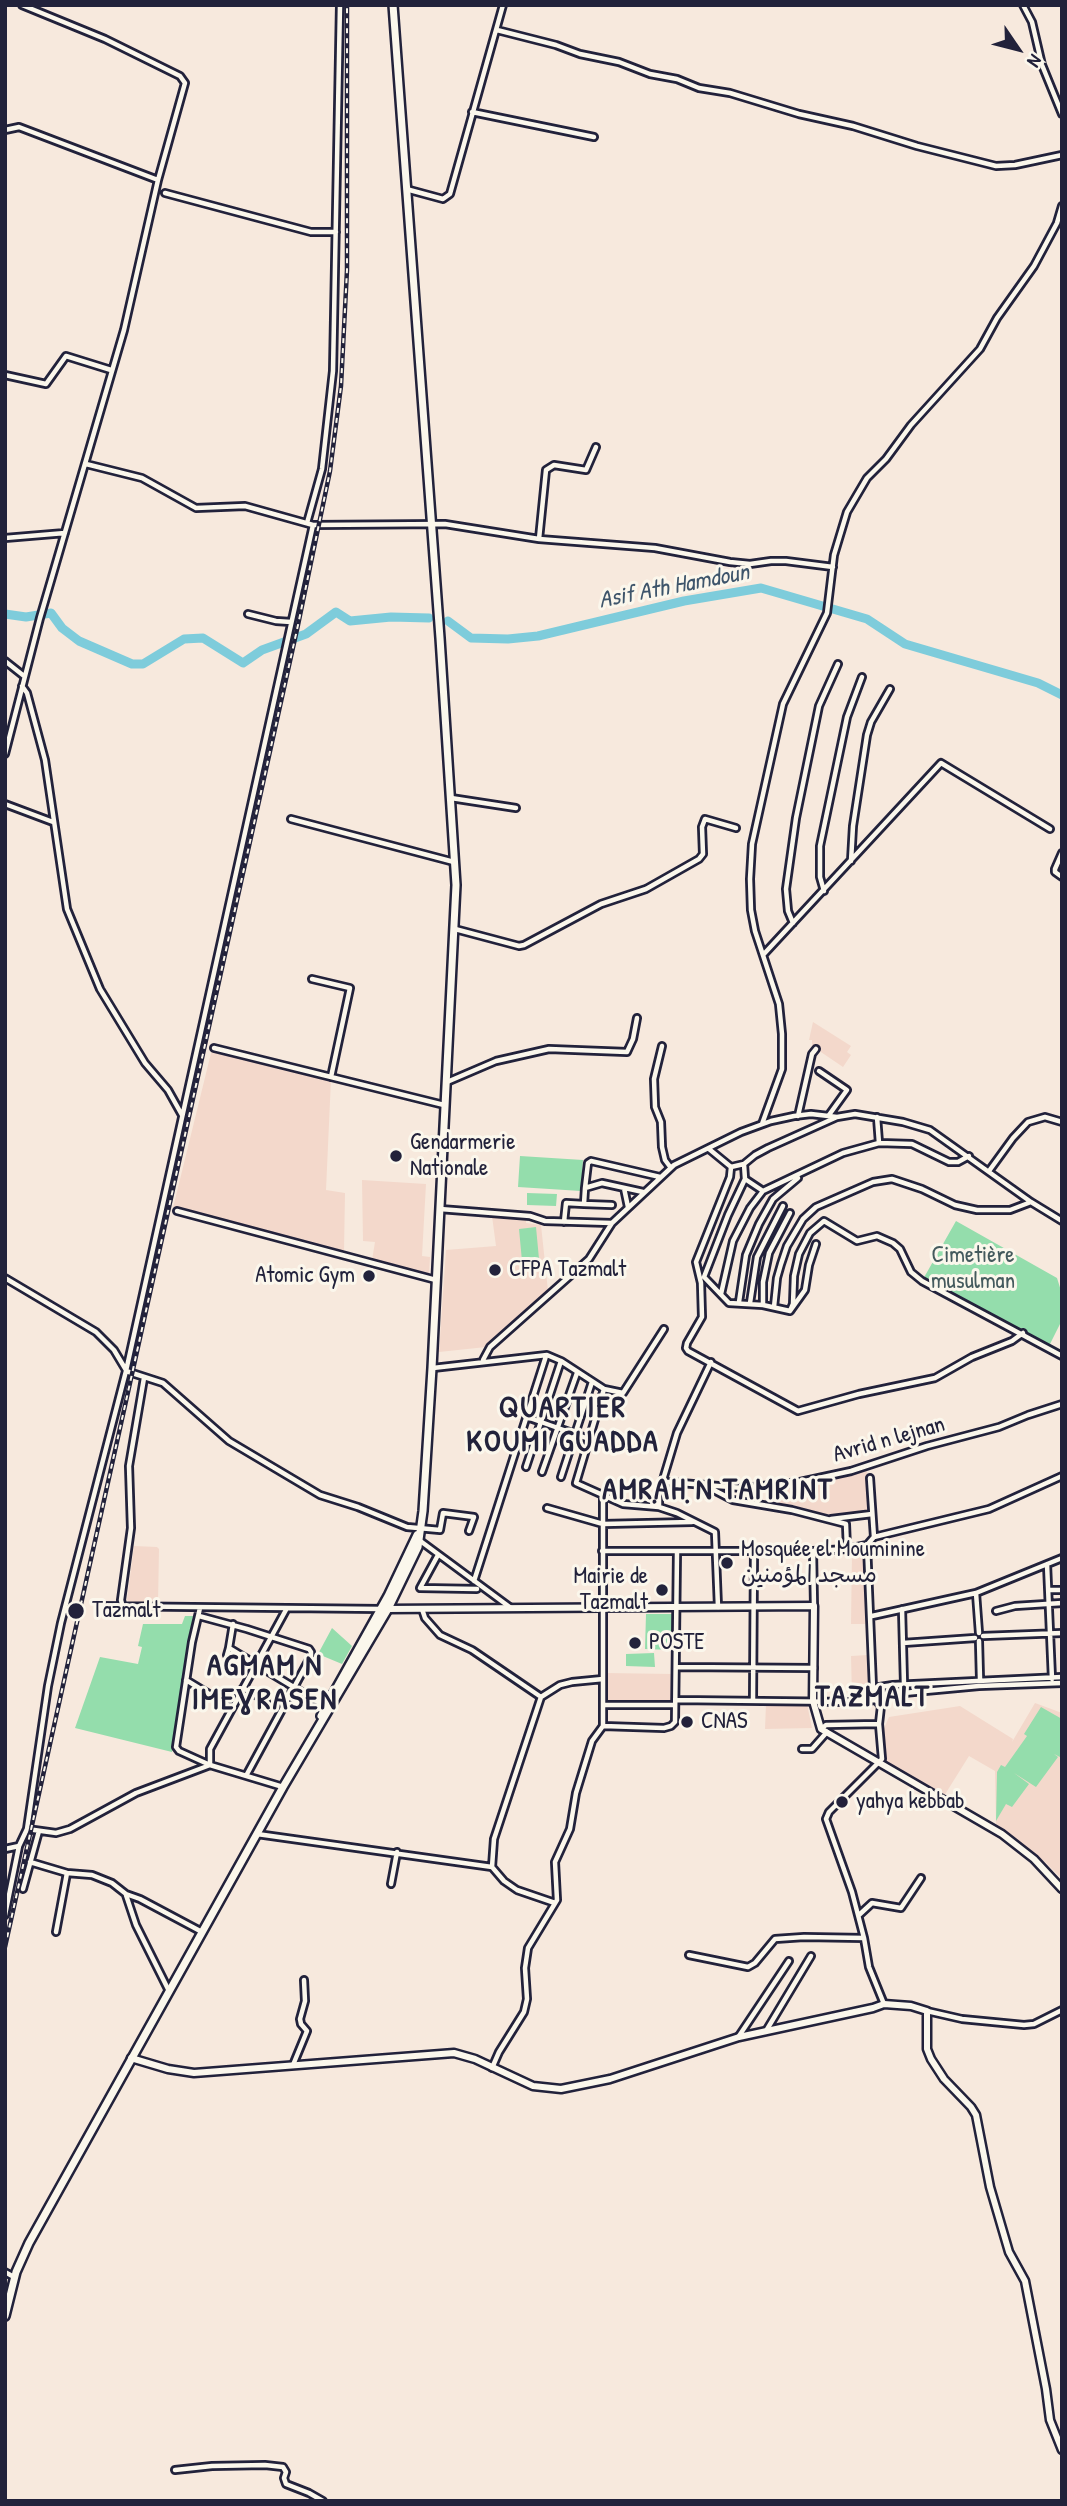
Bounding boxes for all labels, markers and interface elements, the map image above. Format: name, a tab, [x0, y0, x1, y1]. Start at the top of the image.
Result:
north arrow	[983, 14, 1053, 84]
text: N	[1022, 49, 1049, 73]
water label: Asif Ath Hamdoun	[596, 558, 752, 616]
place label: Gendarmerie Nationale	[410, 1129, 515, 1183]
marker: Gendarmerie Nationale	[388, 1148, 404, 1164]
park label: Cimetière musulman	[931, 1242, 1015, 1296]
place label: CFPA Tazmalt	[509, 1256, 626, 1284]
place label: Atomic Gym	[255, 1262, 355, 1290]
marker: CFPA Tazmalt	[487, 1262, 503, 1278]
marker: Atomic Gym	[361, 1268, 377, 1284]
district label: QUARTIER KOUMI GUADDA	[468, 1391, 658, 1462]
street label: Avrid n lejnan	[830, 1411, 948, 1469]
district label: AMṚAḤ N TAMRINT	[604, 1473, 832, 1509]
place label: Mosquée el Mouminine مسجد المؤمنين	[741, 1536, 925, 1590]
marker: Mosquée el Mouminine مسجد المؤمنين	[719, 1555, 735, 1571]
place label: Mairie de Tazmalt	[574, 1563, 648, 1617]
marker: Mairie de Tazmalt	[654, 1582, 670, 1598]
place label: Tazmalt	[92, 1597, 160, 1625]
marker: Tazmalt	[66, 1601, 86, 1621]
place label: POSTE	[649, 1629, 704, 1657]
marker: POSTE	[627, 1635, 643, 1651]
district label: AGMAM N IMEƔRASEN	[193, 1649, 337, 1720]
district label: TAZMALT	[816, 1680, 930, 1716]
place label: CNAS	[701, 1708, 748, 1736]
marker: CNAS	[679, 1714, 695, 1730]
place label: yahya kebbab	[856, 1788, 965, 1816]
marker: yahya kebbab	[834, 1794, 850, 1810]

